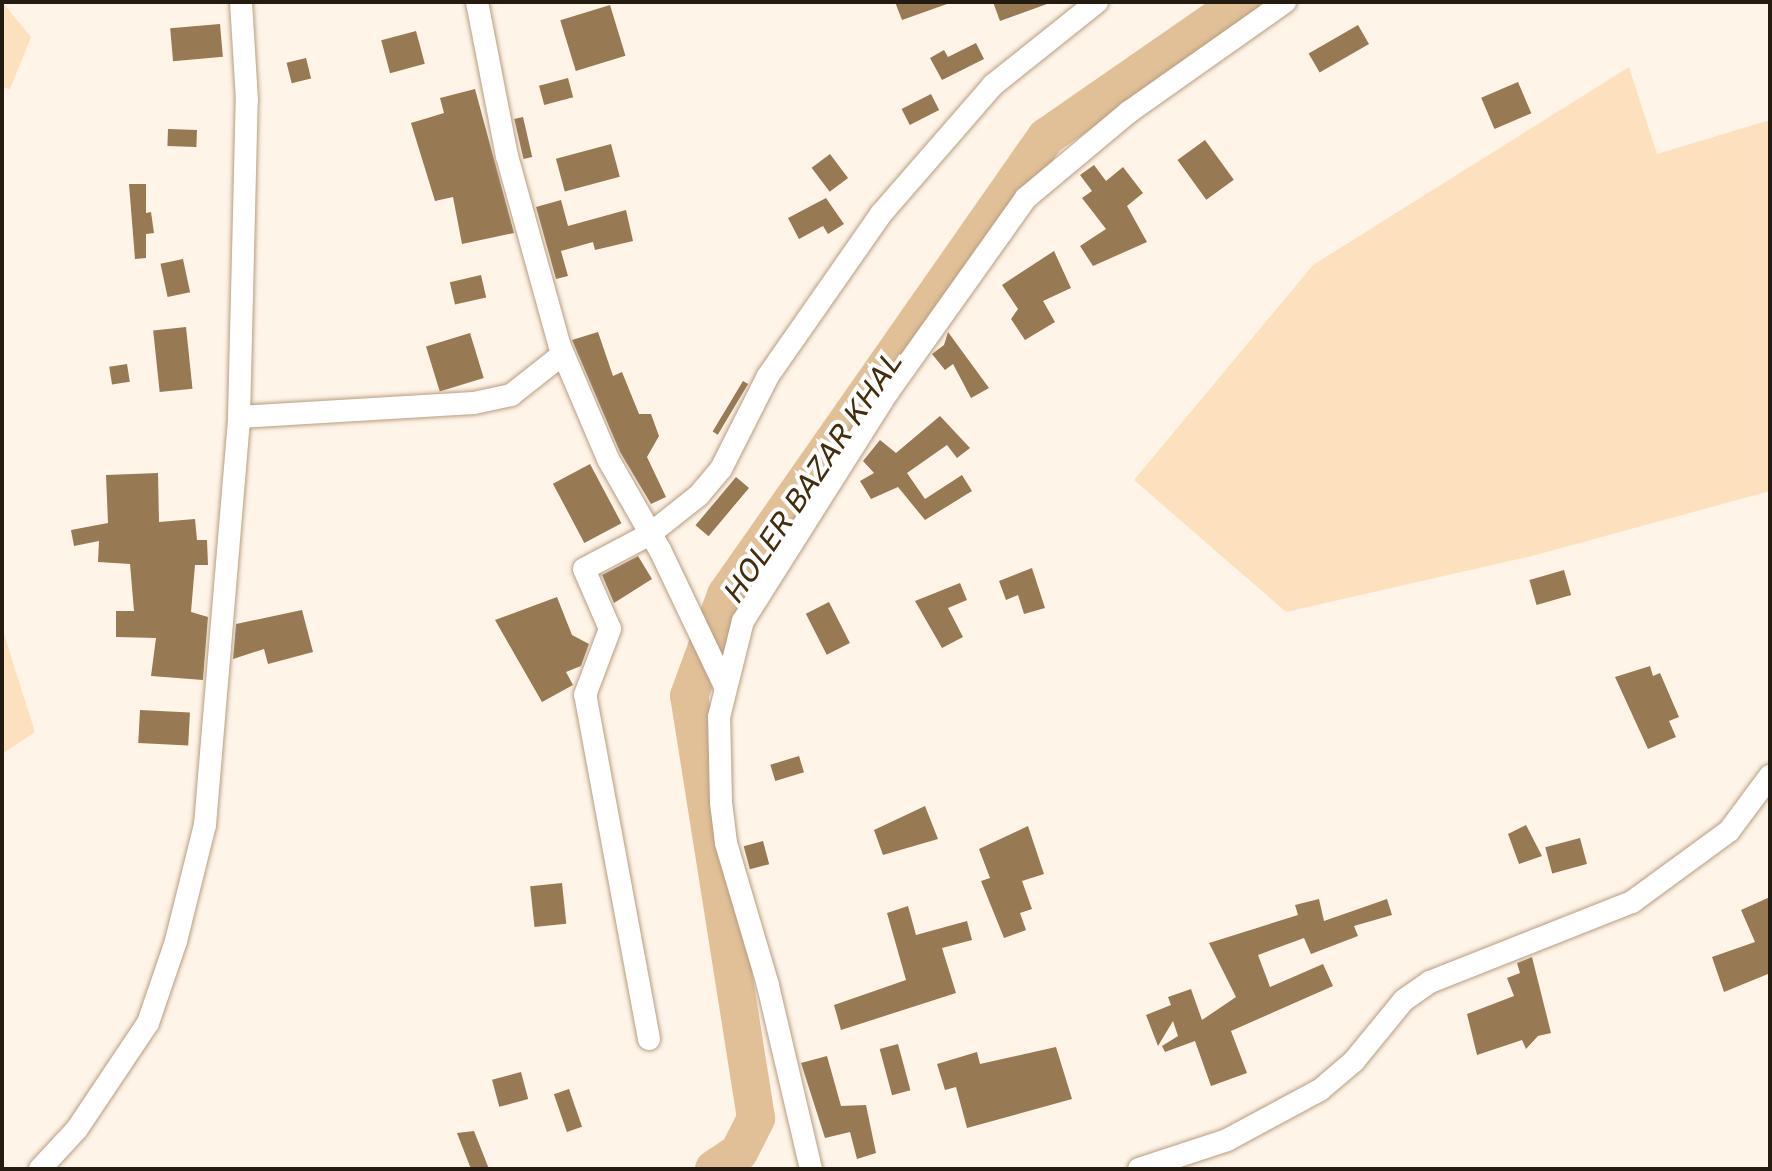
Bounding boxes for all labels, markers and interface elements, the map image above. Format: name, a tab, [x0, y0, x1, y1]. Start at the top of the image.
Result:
water label: HOLER BAZAR KHAL	[714, 346, 908, 610]

